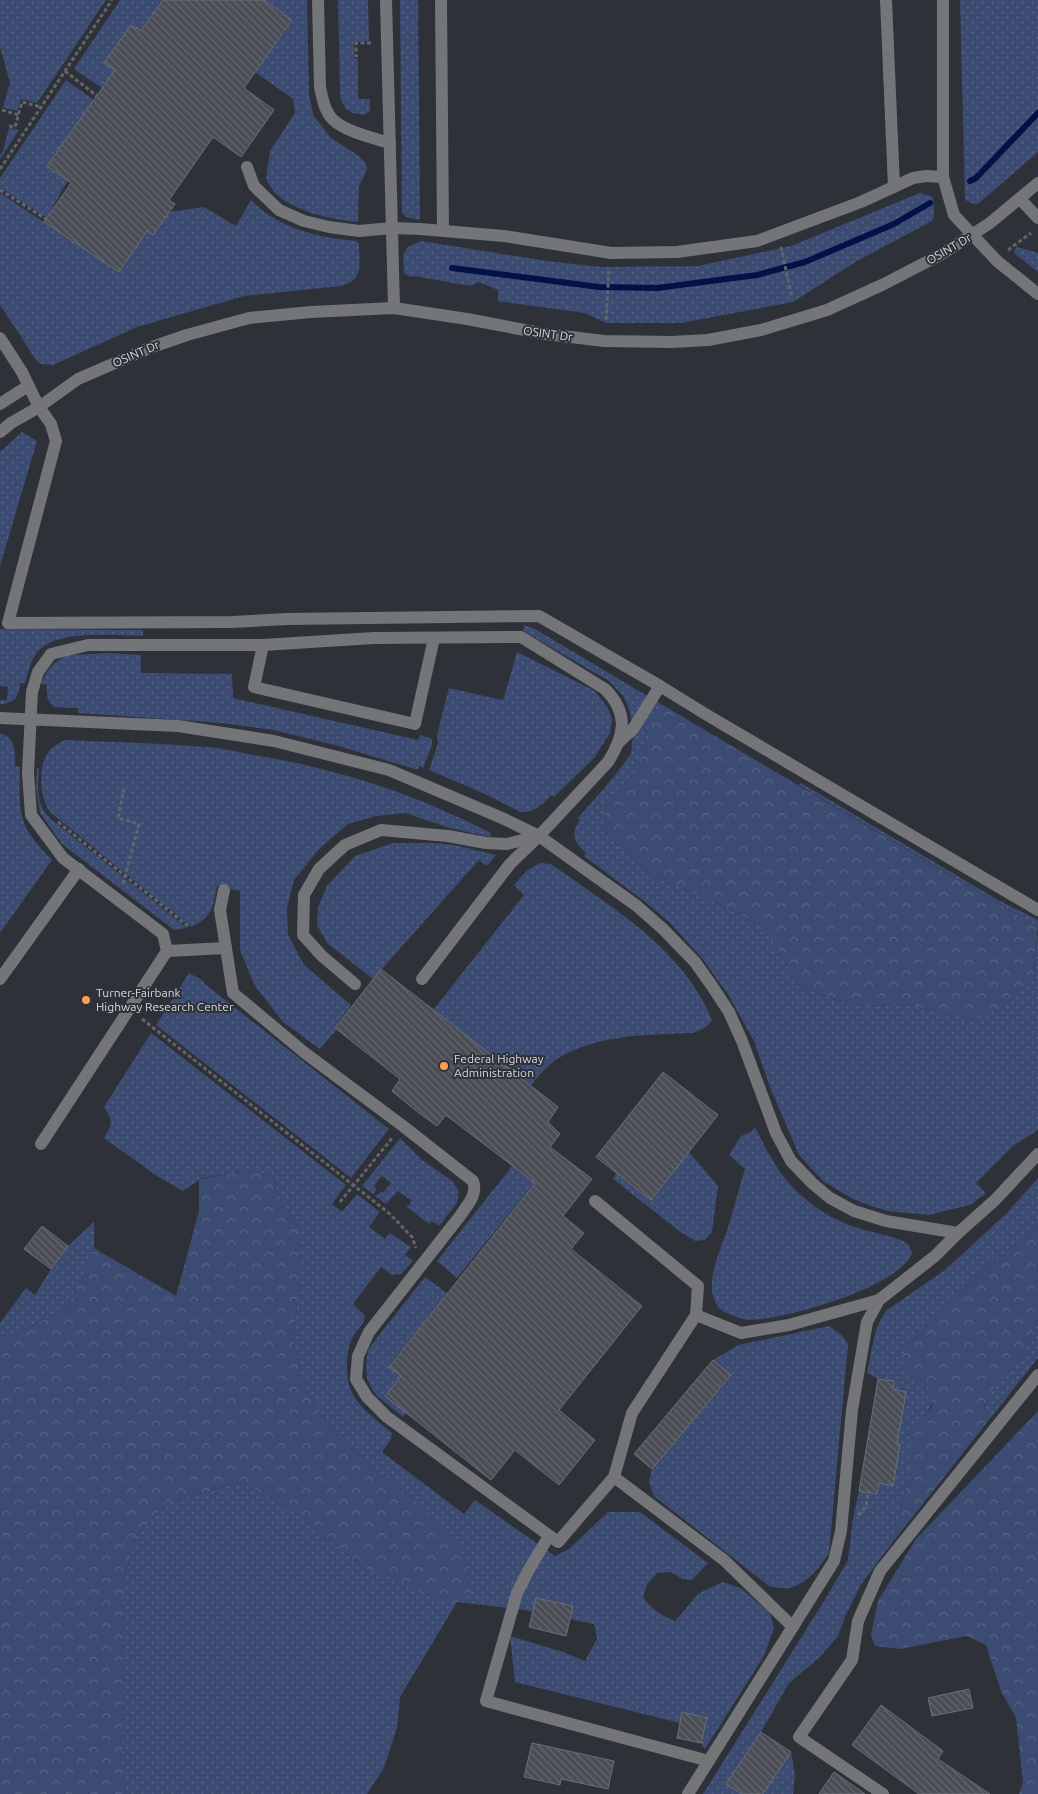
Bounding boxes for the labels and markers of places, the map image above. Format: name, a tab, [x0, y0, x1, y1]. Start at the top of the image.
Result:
place label: Turner-Fairbank Highway Research Center	[96, 986, 234, 1013]
marker: Turner-Fairbank Highway Research Center	[80, 994, 92, 1006]
place label: Federal Highway Administration	[454, 1052, 544, 1079]
marker: Federal Highway Administration	[438, 1060, 450, 1072]

